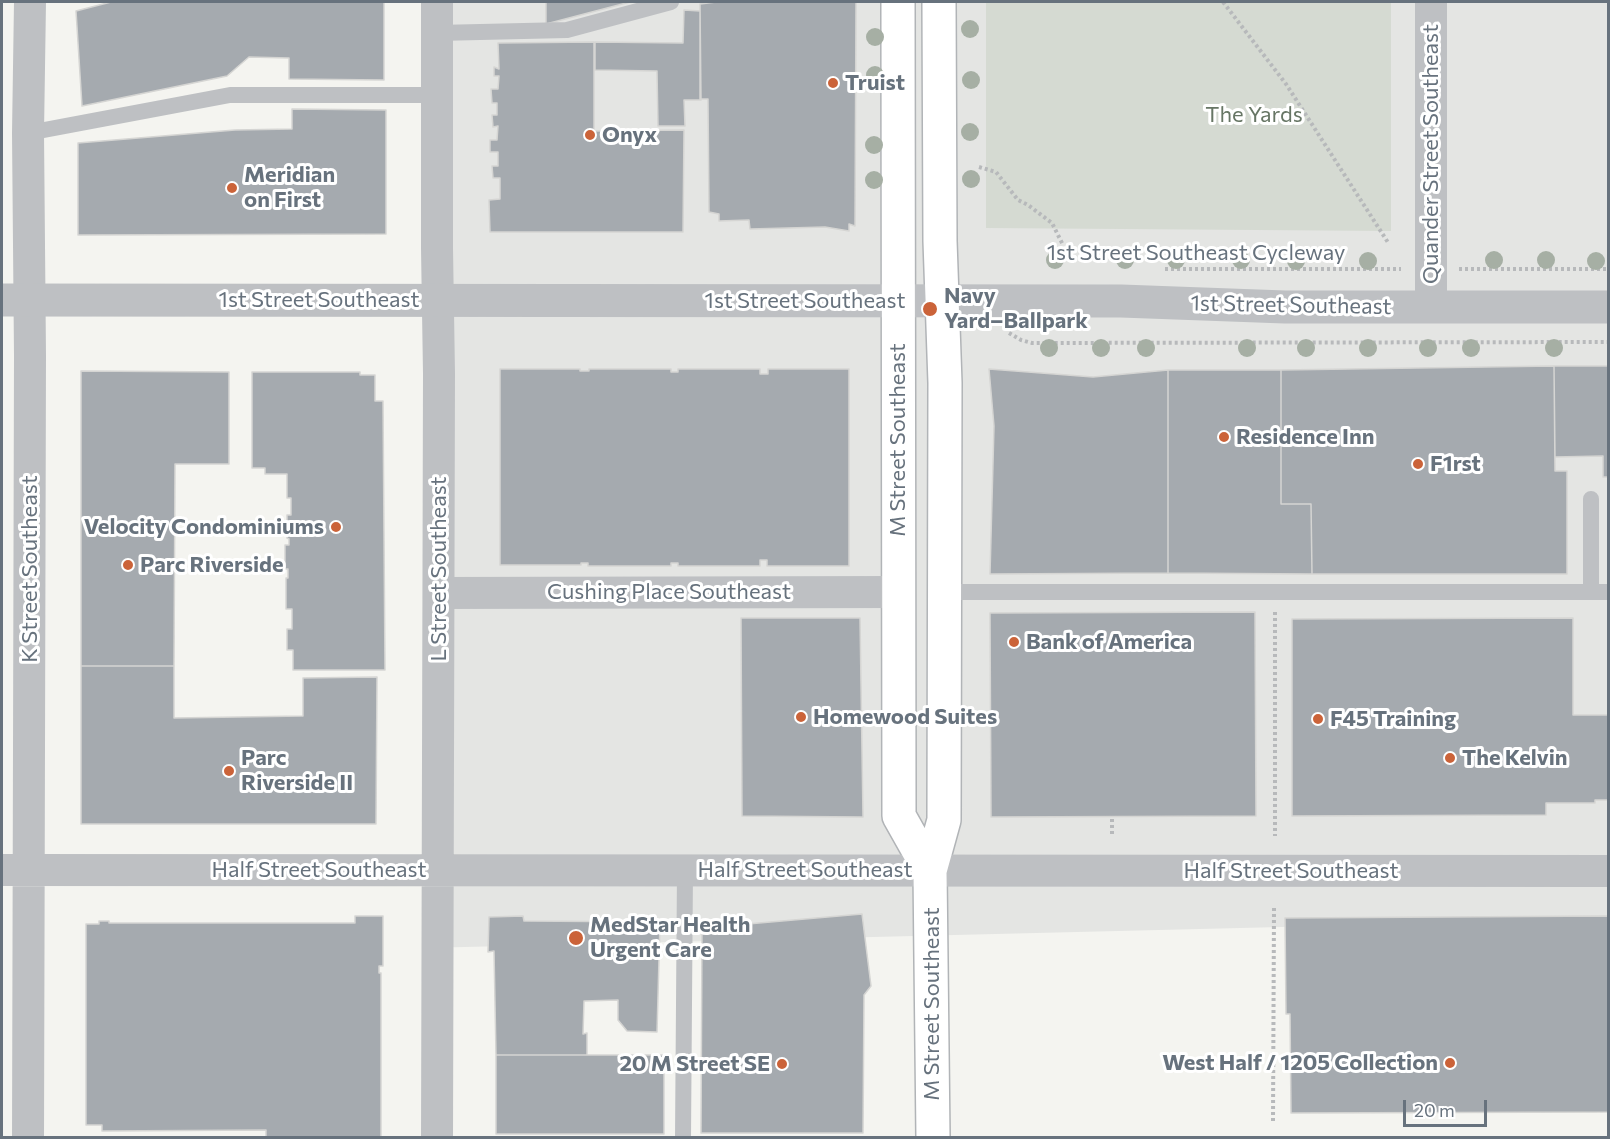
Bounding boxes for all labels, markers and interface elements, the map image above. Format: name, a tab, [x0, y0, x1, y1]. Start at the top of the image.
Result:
street label: Quander Street Southeast	[1418, 24, 1444, 284]
place label: Truist	[845, 70, 905, 96]
marker: Truist	[826, 76, 840, 90]
park label: The Yards	[1205, 102, 1303, 128]
place label: Onyx	[602, 122, 657, 148]
marker: Onyx	[583, 128, 597, 142]
place label: Meridian on First	[244, 162, 335, 214]
marker: Meridian on First	[225, 181, 239, 195]
street label: 1st Street Southeast Cycleway	[1047, 240, 1345, 266]
place label: Navy Yard–Ballpark	[944, 283, 1088, 334]
street label: 1st Street Southeast	[218, 287, 420, 313]
street label: 1st Street Southeast	[704, 288, 906, 314]
street label: 1st Street Southeast	[1190, 290, 1392, 320]
marker: Navy Yard–Ballpark	[921, 300, 939, 318]
street label: M Street Southeast	[885, 343, 911, 537]
place label: Residence Inn	[1236, 424, 1374, 450]
marker: Residence Inn	[1217, 430, 1231, 444]
place label: F1rst	[1430, 451, 1481, 477]
marker: F1rst	[1411, 457, 1425, 471]
street label: K Street Southeast	[17, 475, 43, 663]
street label: L Street Southeast	[426, 476, 452, 662]
place label: Velocity Condominiums	[84, 514, 324, 540]
marker: Velocity Condominiums	[329, 520, 343, 534]
place label: Parc Riverside	[140, 552, 284, 578]
marker: Parc Riverside	[121, 558, 135, 572]
street label: Cushing Place Southeast	[547, 579, 791, 605]
place label: Bank of America	[1026, 629, 1192, 655]
marker: Bank of America	[1007, 635, 1021, 649]
place label: Homewood Suites	[813, 704, 997, 730]
place label: F45 Training	[1330, 706, 1456, 732]
marker: Homewood Suites	[794, 710, 808, 724]
marker: F45 Training	[1311, 712, 1325, 726]
place label: Parc Riverside II	[241, 745, 353, 796]
place label: The Kelvin	[1462, 745, 1568, 771]
marker: The Kelvin	[1443, 751, 1457, 765]
marker: Parc Riverside II	[222, 764, 236, 778]
street label: Half Street Southeast	[212, 857, 426, 883]
street label: Half Street Southeast	[698, 857, 912, 883]
street label: Half Street Southeast	[1184, 858, 1398, 884]
street label: M Street Southeast	[919, 907, 945, 1101]
place label: MedStar Health Urgent Care	[590, 912, 750, 963]
marker: MedStar Health Urgent Care	[567, 929, 585, 947]
place label: West Half / 1205 Collection	[1162, 1050, 1438, 1076]
place label: 20 M Street SE	[619, 1051, 770, 1077]
marker: West Half / 1205 Collection	[1443, 1056, 1457, 1070]
marker: 20 M Street SE	[775, 1057, 789, 1071]
scale bar	[1406, 1088, 1490, 1126]
text: 20 m	[1414, 1099, 1455, 1121]

